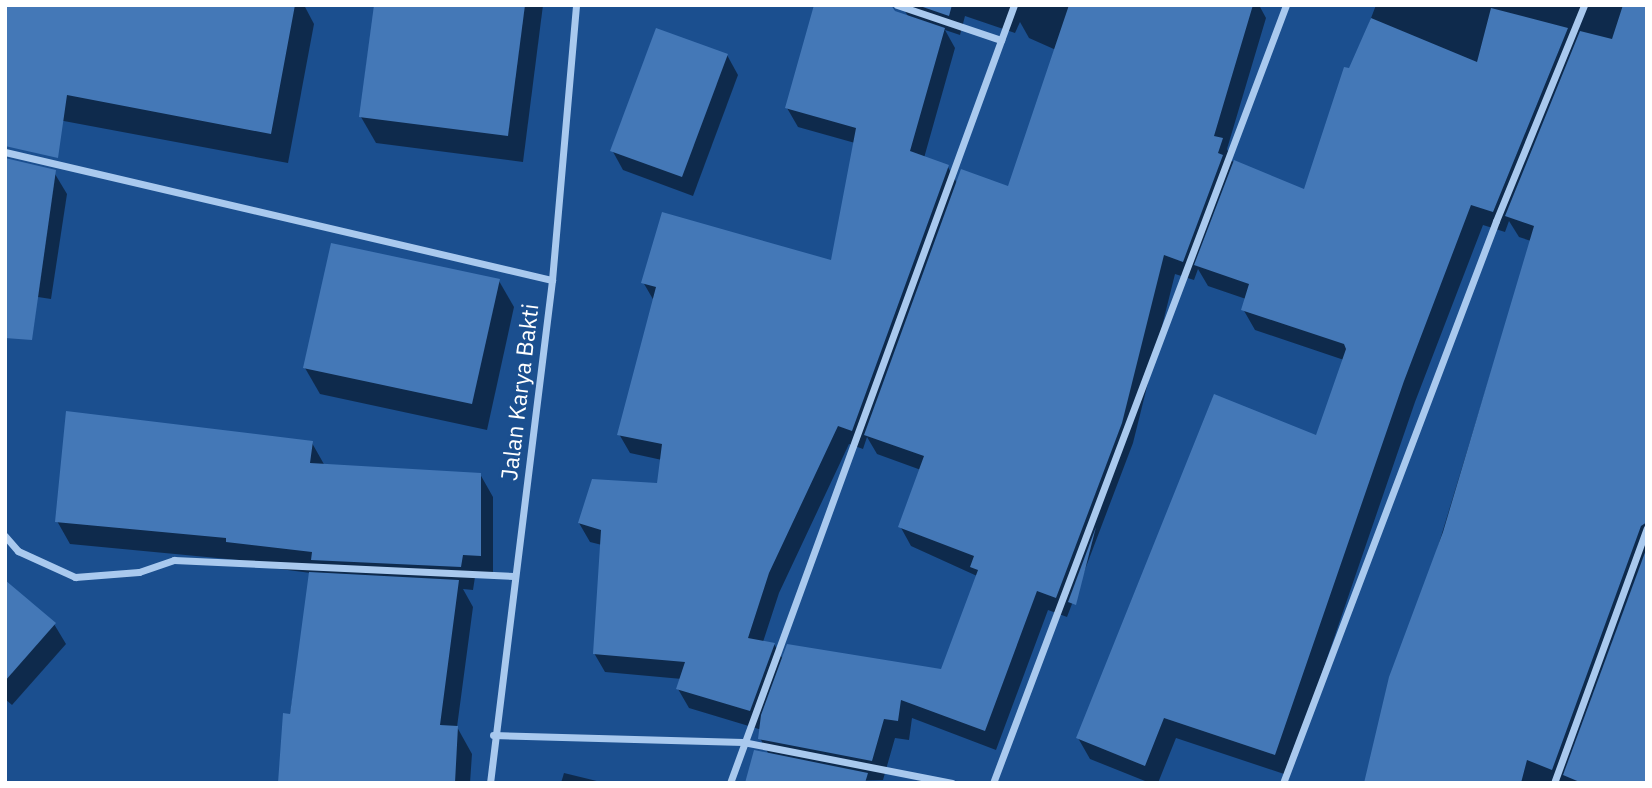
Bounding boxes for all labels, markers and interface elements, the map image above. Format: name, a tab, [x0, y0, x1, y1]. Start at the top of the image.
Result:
street label: Jalan Karya Bakti	[494, 302, 544, 482]

